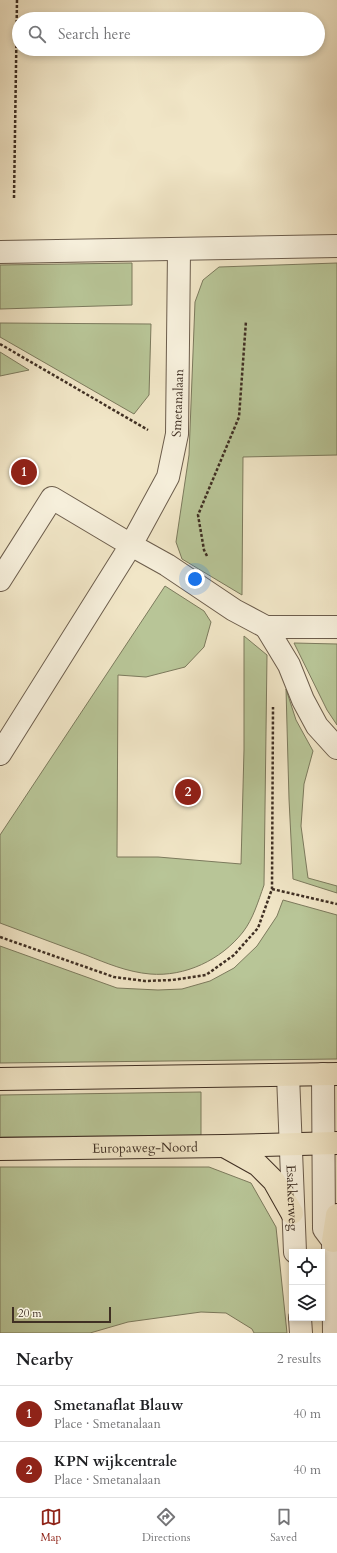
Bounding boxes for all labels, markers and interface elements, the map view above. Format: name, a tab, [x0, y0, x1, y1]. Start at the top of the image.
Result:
search box	[12, 12, 325, 56]
icon: search	[26, 23, 48, 45]
text: Search here	[58, 24, 131, 44]
street label: Smetanalaan	[168, 368, 188, 437]
pin: 1	[11, 457, 37, 487]
your location	[185, 569, 205, 589]
pin: 2	[175, 777, 201, 807]
street label: Europaweg-Noord	[92, 1138, 198, 1158]
street label: Esakkerweg	[282, 1164, 302, 1232]
map controls	[289, 1249, 325, 1321]
button: locate	[289, 1249, 325, 1285]
button: layers	[289, 1285, 325, 1321]
scale bar	[12, 1305, 111, 1324]
text: 20 m	[18, 1306, 42, 1321]
text: Nearby	[16, 1348, 73, 1371]
text: 2 results	[277, 1350, 321, 1368]
text: Smetanaflat Blauw	[54, 1395, 183, 1415]
text: 1	[26, 1405, 32, 1423]
text: 40 m	[293, 1405, 321, 1423]
text: Place · Smetanalaan	[54, 1415, 161, 1433]
text: KPN wijkcentrale	[54, 1451, 177, 1471]
text: 2	[26, 1461, 32, 1479]
text: 40 m	[293, 1461, 321, 1479]
text: Place · Smetanalaan	[54, 1471, 161, 1489]
tab: Map	[40, 1506, 62, 1545]
tab: Directions	[142, 1506, 190, 1545]
tab: Saved	[270, 1506, 297, 1545]

